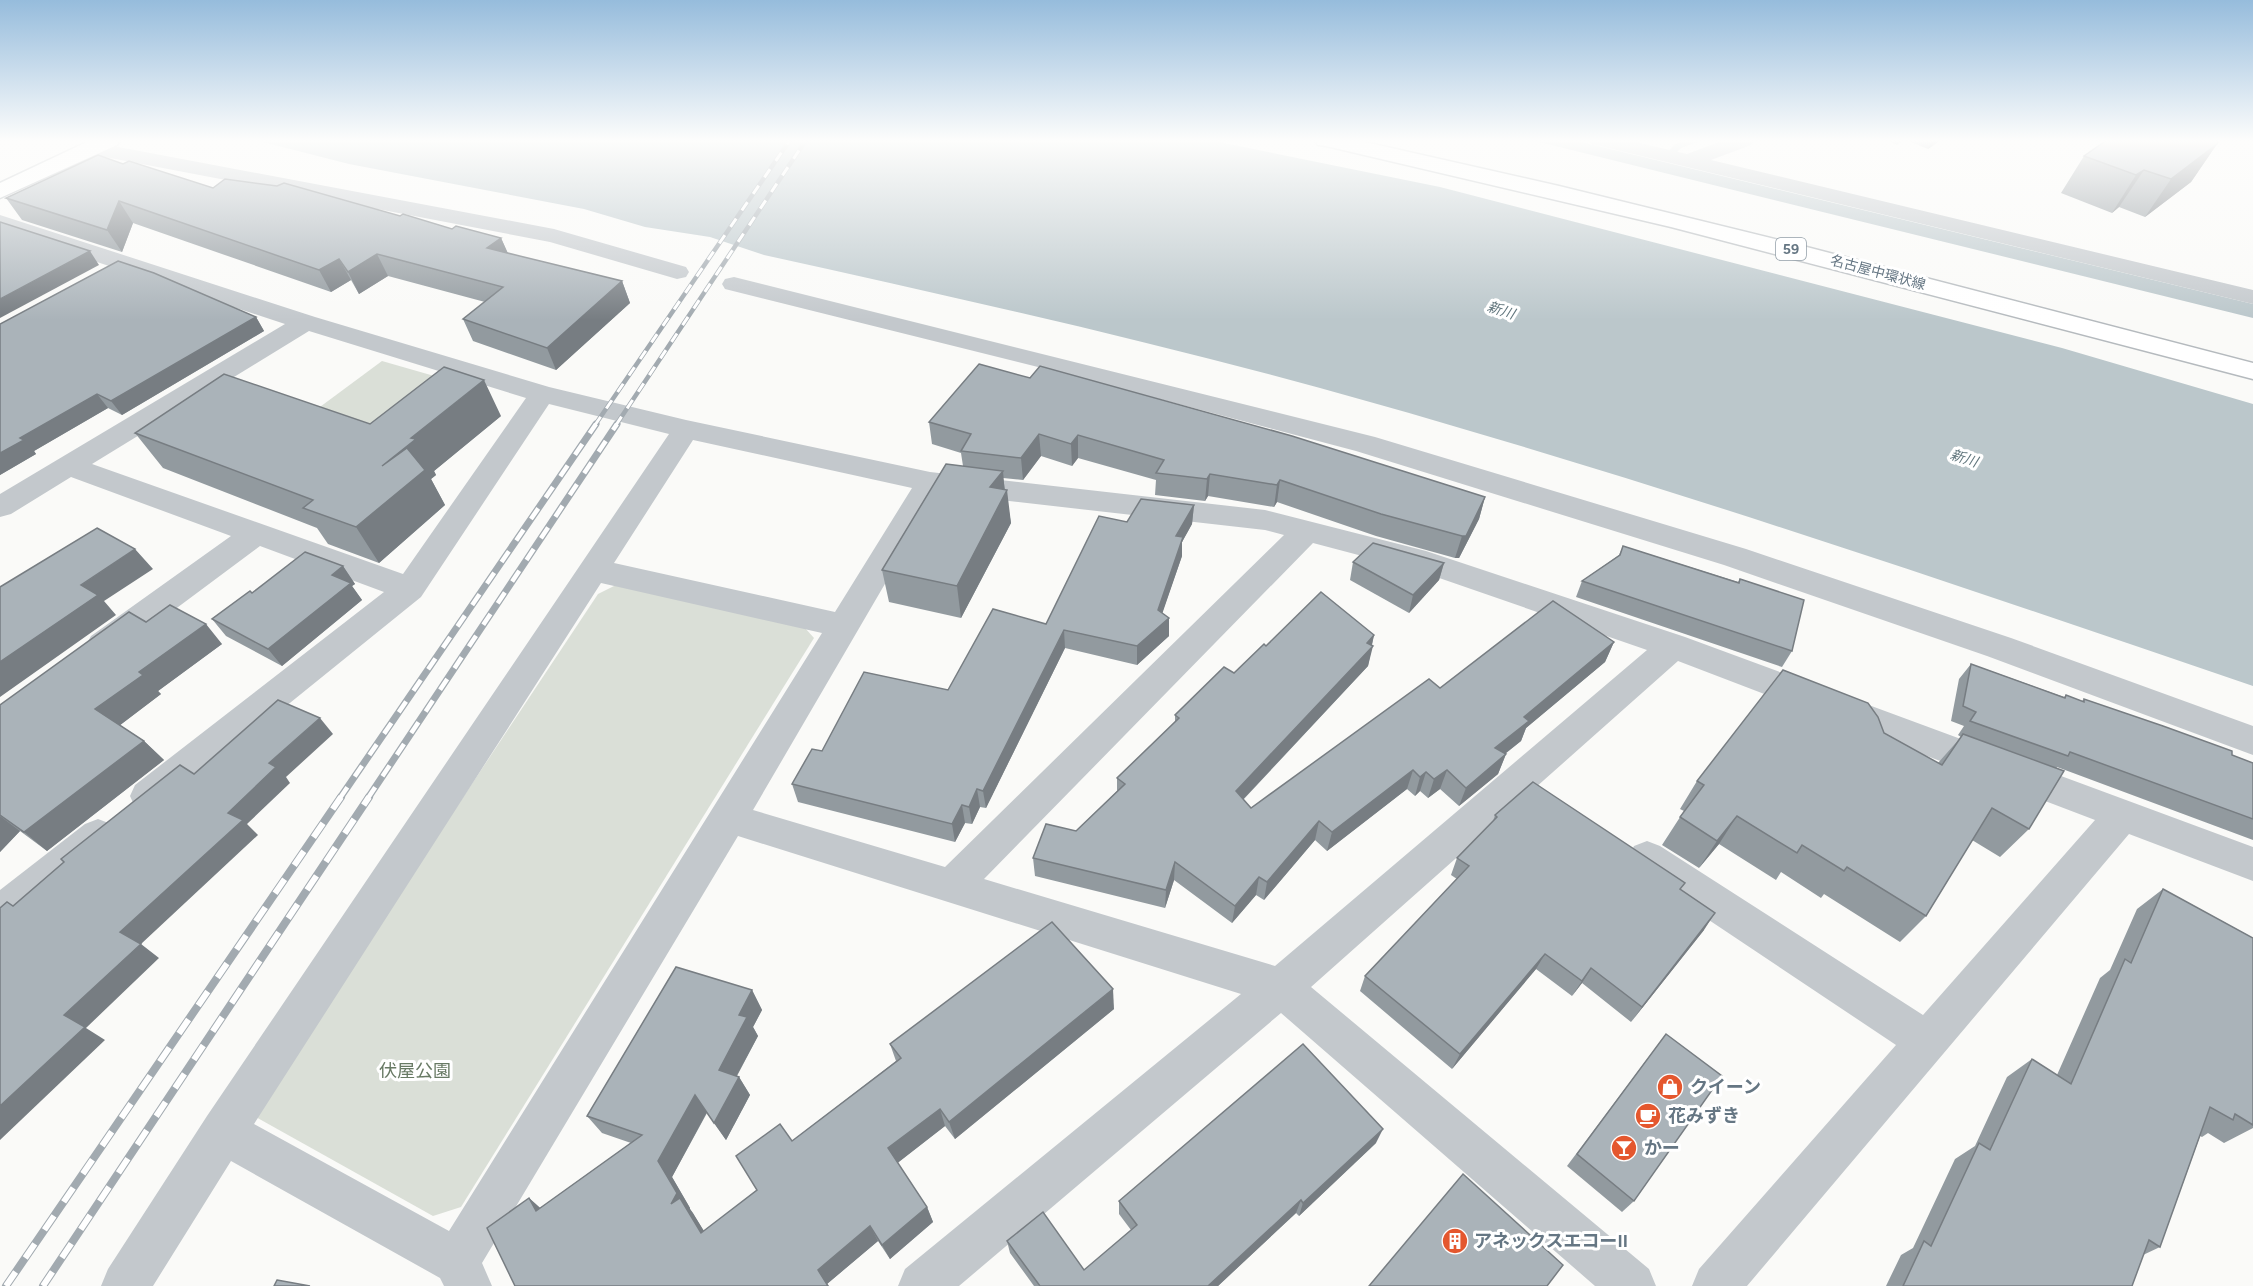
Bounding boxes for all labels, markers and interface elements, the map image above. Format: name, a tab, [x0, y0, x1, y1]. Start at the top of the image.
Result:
road number: 59	[1776, 238, 1806, 260]
street label: 名古屋中環状線	[1828, 252, 1927, 293]
water label: 新川	[1485, 298, 1519, 324]
water label: 新川	[1948, 446, 1982, 472]
park label: 伏屋公園	[379, 1060, 451, 1082]
shop icon: クイーン	[1655, 1072, 1685, 1102]
place label: クイーン	[1690, 1076, 1761, 1098]
cafe icon: 花みずき	[1633, 1101, 1663, 1131]
place label: 花みずき	[1668, 1105, 1740, 1127]
bar icon: かー	[1609, 1133, 1639, 1163]
place label: かー	[1644, 1137, 1680, 1159]
building icon: アネックスエコーII	[1440, 1226, 1470, 1256]
place label: アネックスエコーII	[1474, 1230, 1628, 1252]

